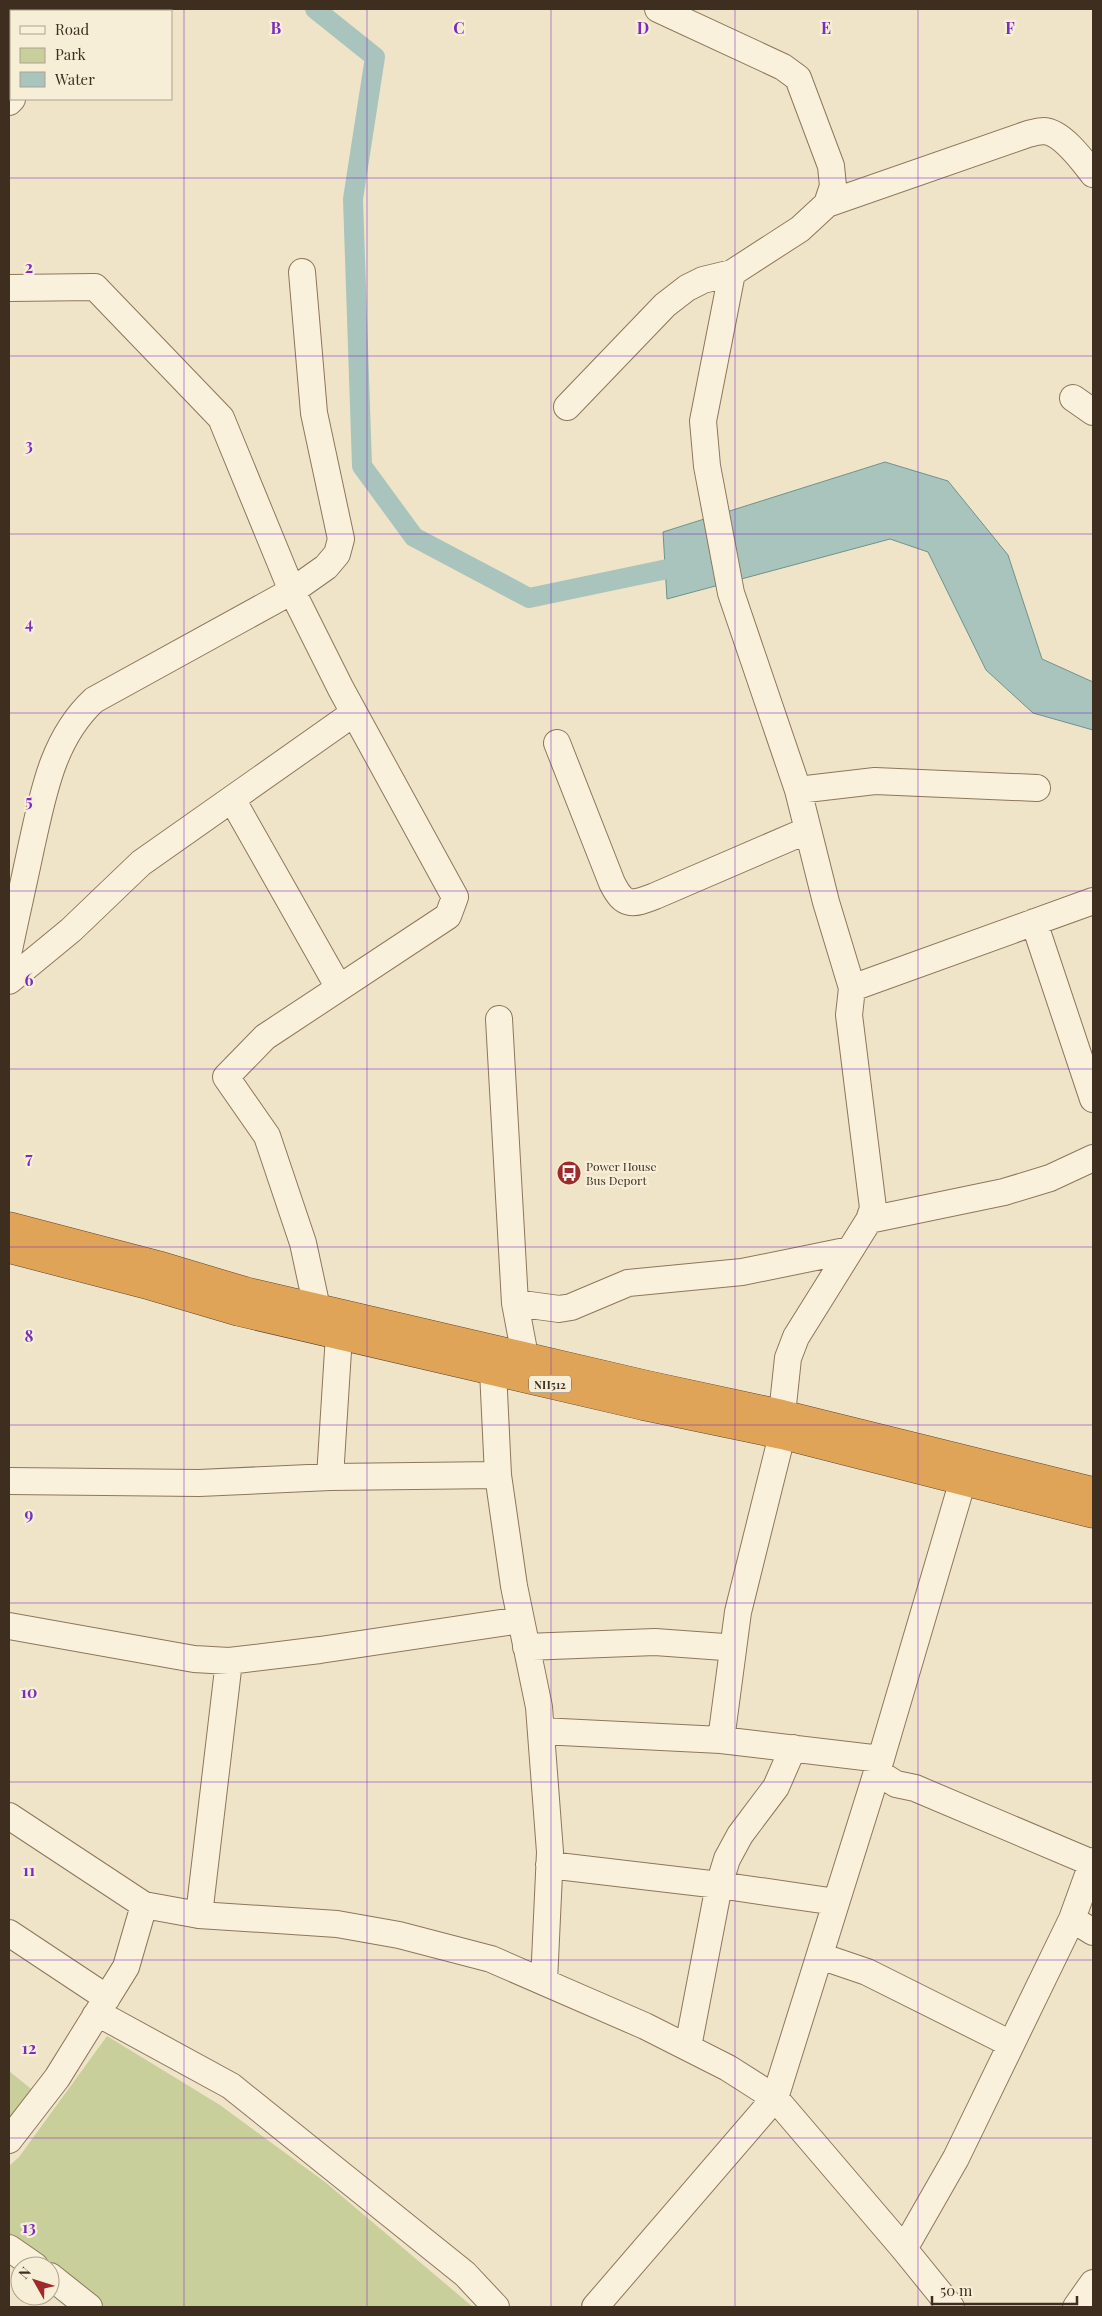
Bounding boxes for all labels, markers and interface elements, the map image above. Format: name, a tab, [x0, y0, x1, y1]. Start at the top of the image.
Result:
legend	[10, 10, 172, 100]
text: B	[271, 17, 282, 38]
text: C	[453, 17, 465, 38]
text: D	[637, 17, 649, 38]
text: E	[821, 17, 831, 38]
text: F	[1005, 17, 1015, 38]
text: Road	[55, 19, 89, 39]
text: Park	[55, 44, 87, 64]
text: Water	[54, 69, 95, 89]
text: 2	[25, 256, 33, 277]
text: 3	[25, 434, 33, 455]
text: 4	[25, 612, 33, 633]
text: 5	[25, 790, 33, 811]
text: 6	[25, 969, 34, 990]
text: 7	[25, 1147, 33, 1168]
place label: Power House Bus Deport	[586, 1158, 657, 1188]
bus stop icon: Power House Bus Deport	[556, 1160, 582, 1186]
text: 8	[25, 1325, 34, 1346]
road number: NH512	[529, 1376, 571, 1392]
text: 9	[25, 1503, 34, 1524]
text: 10	[21, 1681, 37, 1702]
text: 11	[23, 1859, 35, 1880]
text: 12	[22, 2037, 36, 2058]
text: 13	[22, 2216, 36, 2237]
north arrow	[10, 2256, 60, 2306]
text: N	[14, 2263, 35, 2282]
scale bar	[932, 2274, 1077, 2306]
text: 50 m	[940, 2280, 973, 2300]

